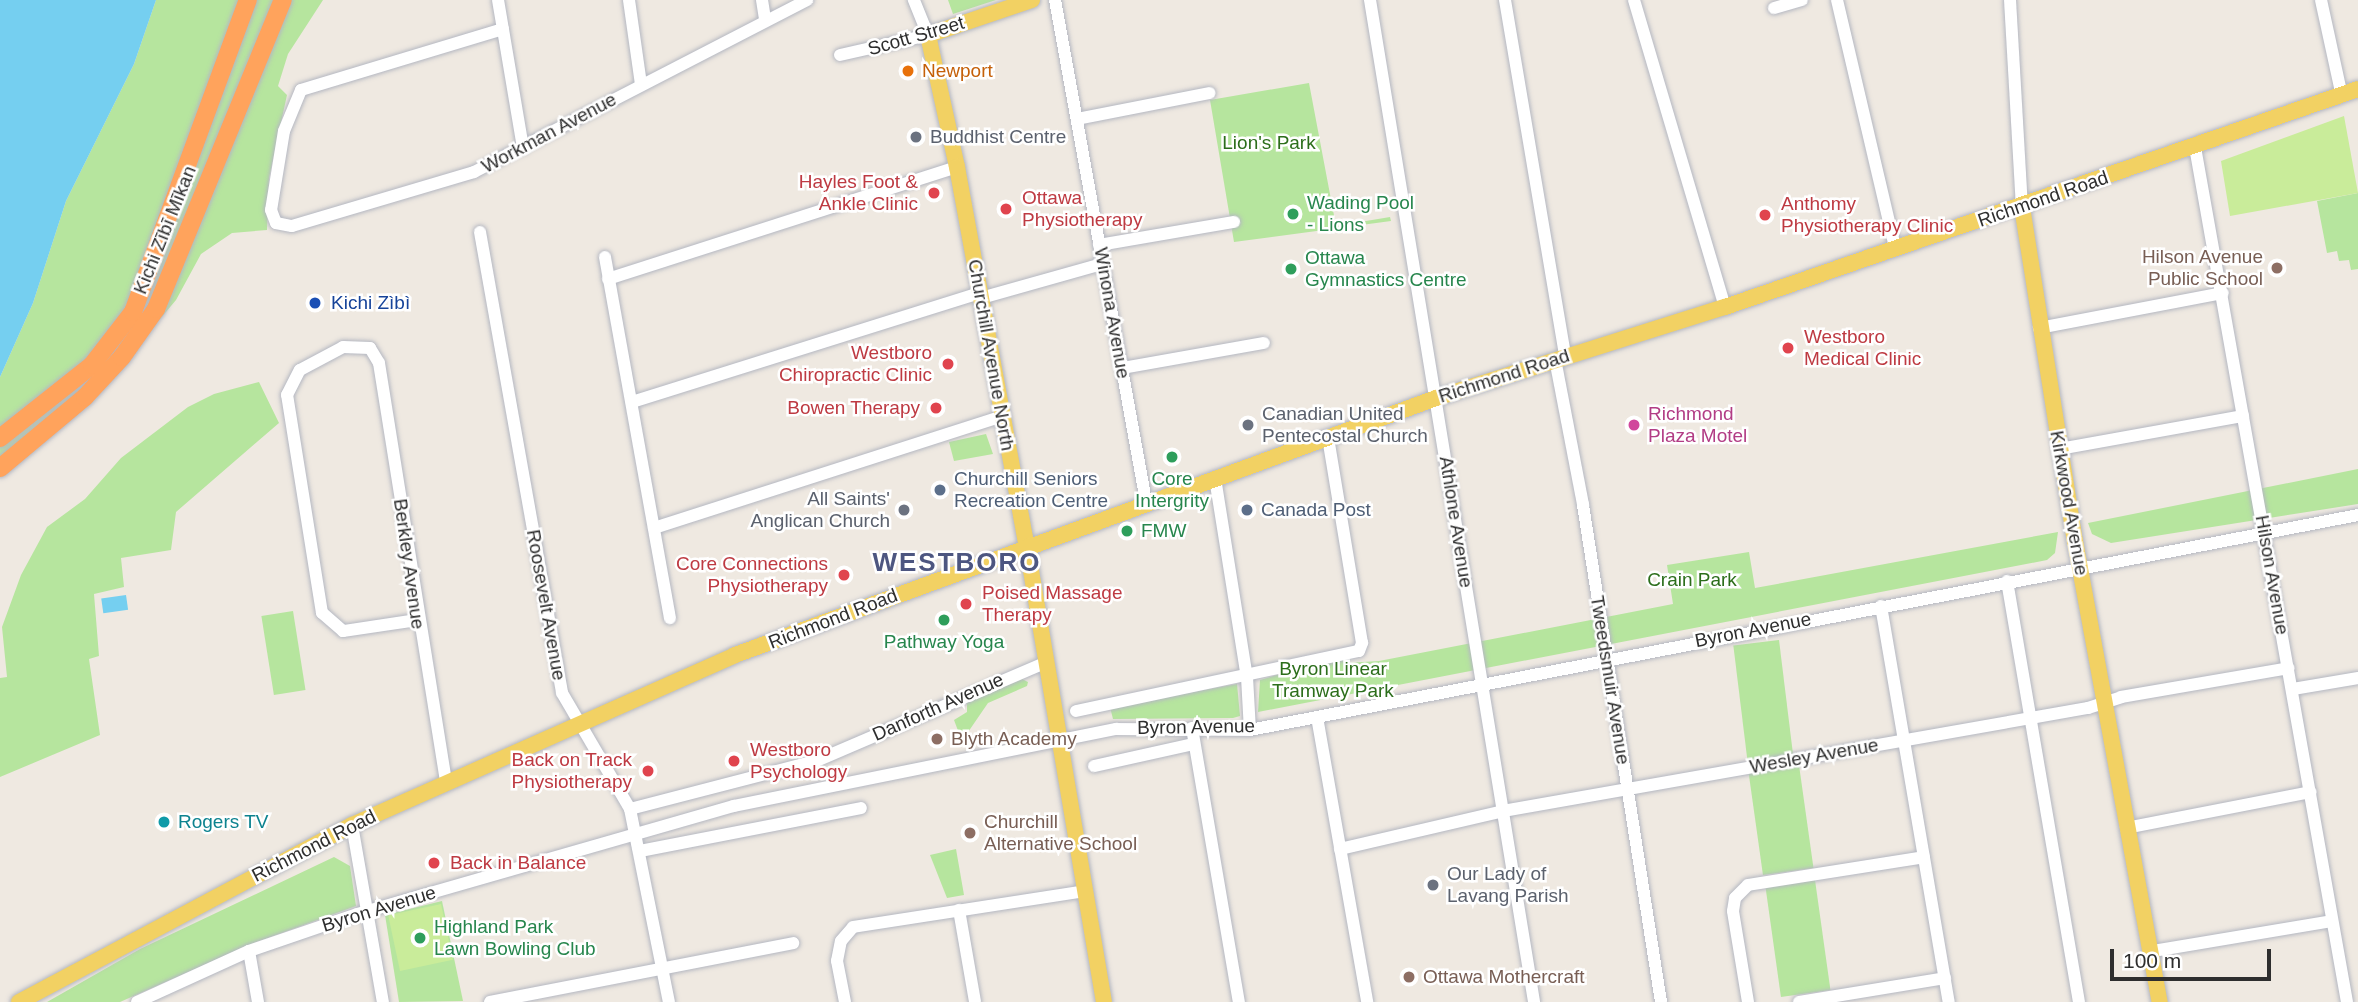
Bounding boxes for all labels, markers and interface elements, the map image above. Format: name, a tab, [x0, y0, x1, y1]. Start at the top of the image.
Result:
street label: Scott Street	[865, 11, 967, 61]
place label: Newport	[922, 60, 993, 82]
marker: Newport	[900, 63, 916, 79]
street label: Workman Avenue	[477, 88, 621, 178]
place label: Buddhist Centre	[930, 126, 1066, 148]
marker: Buddhist Centre	[908, 129, 924, 145]
park label: Lion's Park	[1222, 132, 1316, 154]
street label: Kichi Zībī Mīkan	[129, 163, 201, 297]
street label: Richmond Road	[1975, 166, 2111, 232]
place label: Hayles Foot & Ankle Clinic	[799, 171, 918, 215]
marker: Hayles Foot & Ankle Clinic	[924, 183, 944, 203]
place label: Ottawa Physiotherapy	[1022, 187, 1142, 231]
place label: Wading Pool - Lions	[1307, 192, 1414, 236]
place label: Anthomy Physiotherapy Clinic	[1781, 193, 1953, 237]
marker: Ottawa Physiotherapy	[996, 199, 1016, 219]
marker: Anthomy Physiotherapy Clinic	[1755, 205, 1775, 225]
marker: Wading Pool - Lions	[1285, 206, 1301, 222]
street label: Winona Avenue	[1089, 245, 1135, 381]
place label: Hilson Avenue Public School	[2141, 246, 2263, 290]
place label: Ottawa Gymnastics Centre	[1305, 247, 1467, 291]
street label: Churchill Avenue North	[963, 257, 1019, 453]
marker: Hilson Avenue Public School	[2269, 260, 2285, 276]
marker: Ottawa Gymnastics Centre	[1283, 261, 1299, 277]
place label: Kichi Zìbì	[331, 292, 410, 314]
marker: Kichi Zìbì	[305, 293, 325, 313]
place label: Westboro Medical Clinic	[1804, 326, 1921, 370]
marker: Westboro Medical Clinic	[1778, 338, 1798, 358]
place label: Westboro Chiropractic Clinic	[779, 342, 932, 386]
street label: Richmond Road	[1436, 344, 1572, 408]
marker: Westboro Chiropractic Clinic	[938, 354, 958, 374]
place label: Bowen Therapy	[787, 397, 920, 419]
marker: Bowen Therapy	[926, 398, 946, 418]
place label: Canadian United Pentecostal Church	[1262, 403, 1428, 447]
place label: Richmond Plaza Motel	[1648, 403, 1747, 447]
marker: Canadian United Pentecostal Church	[1240, 417, 1256, 433]
marker: Richmond Plaza Motel	[1626, 417, 1642, 433]
street label: Kirkwood Avenue	[2045, 428, 2093, 578]
marker: Core Intergrity	[1164, 449, 1180, 465]
street label: Athlone Avenue	[1434, 454, 1478, 590]
place label: Churchill Seniors Recreation Centre	[954, 468, 1108, 512]
place label: Core Intergrity	[1135, 468, 1209, 512]
marker: Churchill Seniors Recreation Centre	[932, 482, 948, 498]
place label: All Saints' Anglican Church	[751, 488, 890, 532]
street label: Berkley Avenue	[388, 497, 430, 631]
place label: Canada Post	[1261, 499, 1371, 521]
marker: All Saints' Anglican Church	[896, 502, 912, 518]
marker: Canada Post	[1239, 502, 1255, 518]
street label: Hilson Avenue	[2250, 513, 2294, 637]
place label: FMW	[1141, 520, 1186, 542]
marker: FMW	[1119, 523, 1135, 539]
street label: Roosevelt Avenue	[521, 527, 571, 683]
district label: WESTBORO	[873, 547, 1041, 579]
place label: Core Connections Physiotherapy	[676, 553, 828, 597]
marker: Core Connections Physiotherapy	[834, 565, 854, 585]
park label: Crain Park	[1647, 569, 1737, 591]
place label: Poised Massage Therapy	[982, 582, 1122, 626]
street label: Richmond Road	[765, 584, 901, 654]
street label: Tweedsmuir Avenue	[1585, 593, 1635, 767]
marker: Poised Massage Therapy	[956, 594, 976, 614]
street label: Byron Avenue	[1692, 607, 1814, 653]
marker: Pathway Yoga	[936, 612, 952, 628]
place label: Pathway Yoga	[884, 631, 1004, 653]
park label: Byron Linear Tramway Park	[1272, 658, 1394, 702]
street label: Danforth Avenue	[868, 668, 1008, 746]
street label: Byron Avenue	[1136, 715, 1256, 739]
place label: Blyth Academy	[951, 728, 1078, 750]
marker: Blyth Academy	[929, 731, 945, 747]
street label: Wesley Avenue	[1747, 733, 1881, 779]
place label: Westboro Psychology	[750, 739, 847, 783]
place label: Back on Track Physiotherapy	[511, 749, 632, 793]
marker: Westboro Psychology	[724, 751, 744, 771]
marker: Back on Track Physiotherapy	[638, 761, 658, 781]
street label: Richmond Road	[248, 805, 380, 887]
place label: Rogers TV	[178, 811, 269, 833]
place label: Churchill Alternative School	[984, 811, 1137, 855]
marker: Rogers TV	[156, 814, 172, 830]
marker: Churchill Alternative School	[962, 825, 978, 841]
place label: Back in Balance	[450, 852, 586, 874]
marker: Back in Balance	[424, 853, 444, 873]
place label: Our Lady of Lavang Parish	[1447, 863, 1568, 907]
marker: Our Lady of Lavang Parish	[1425, 877, 1441, 893]
street label: Byron Avenue	[319, 881, 439, 937]
place label: Highland Park Lawn Bowling Club	[434, 916, 596, 960]
marker: Highland Park Lawn Bowling Club	[412, 930, 428, 946]
scale bar	[2113, 936, 2274, 980]
text: 100 m	[2123, 949, 2181, 972]
place label: Ottawa Mothercraft	[1423, 966, 1585, 988]
marker: Ottawa Mothercraft	[1401, 969, 1417, 985]

